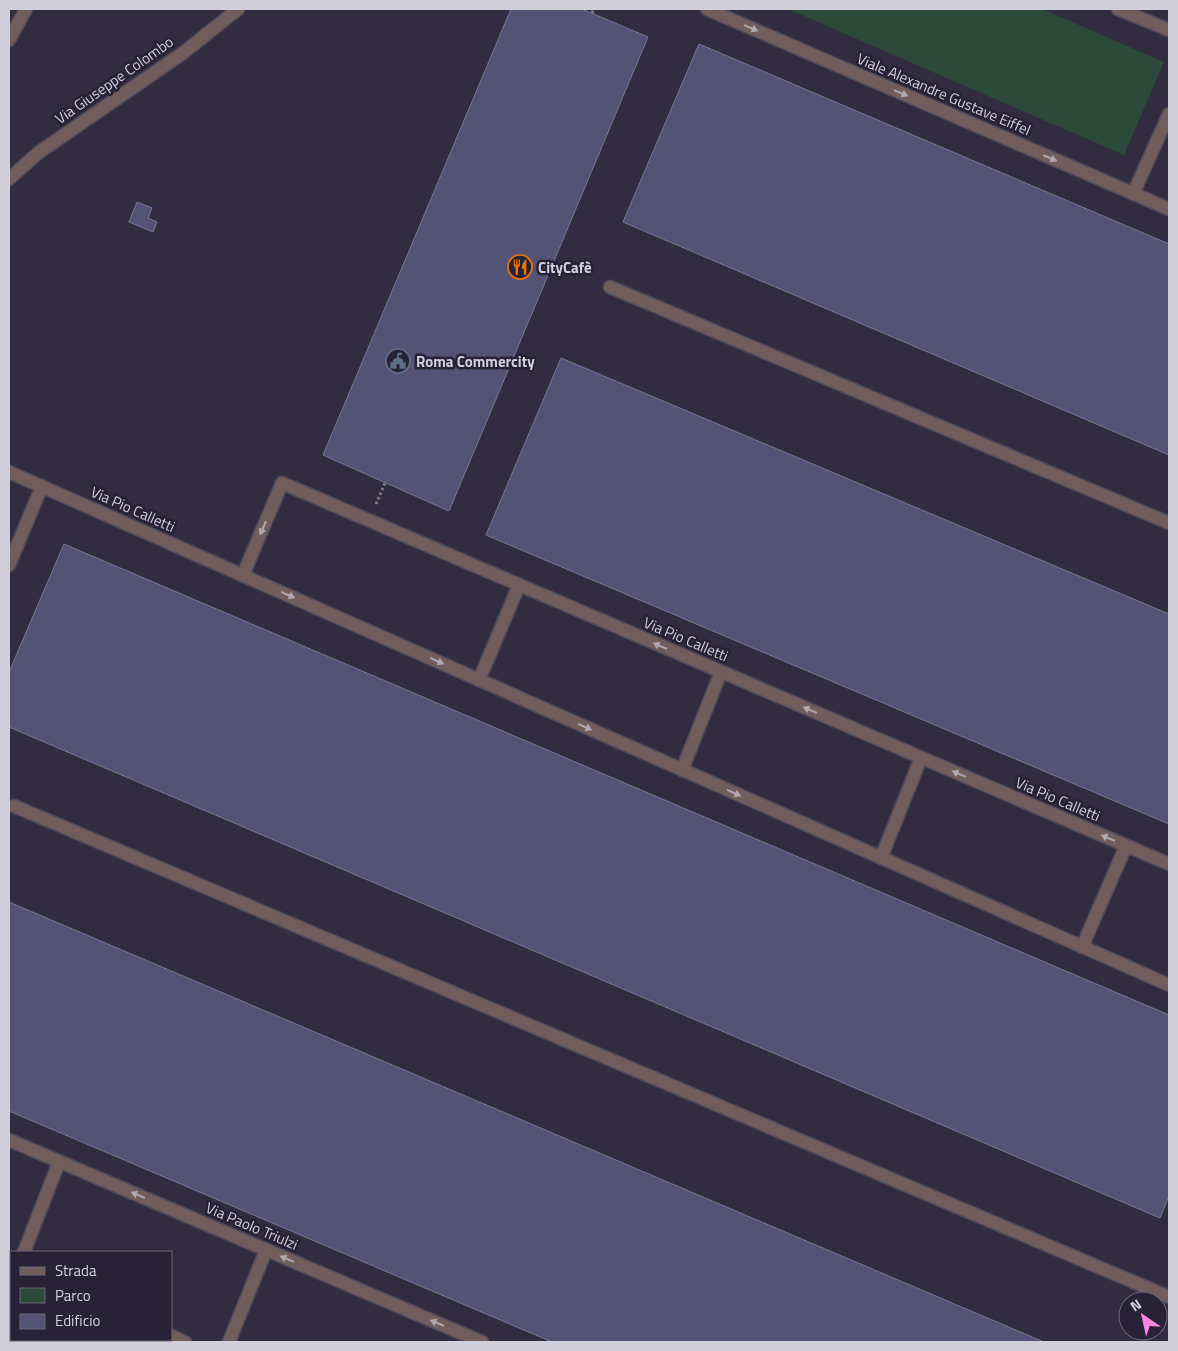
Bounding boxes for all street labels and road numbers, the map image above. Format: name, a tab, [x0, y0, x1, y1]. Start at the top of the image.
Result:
street label: Via Giuseppe Colombo	[50, 30, 178, 130]
street label: Viale Alexandre Gustave Eiffel	[853, 47, 1035, 141]
street label: Via Pio Calletti	[87, 480, 179, 538]
street label: Via Pio Calletti	[640, 611, 732, 667]
street label: Via Pio Calletti	[1012, 771, 1104, 827]
street label: Via Paolo Triulzi	[202, 1196, 302, 1256]

